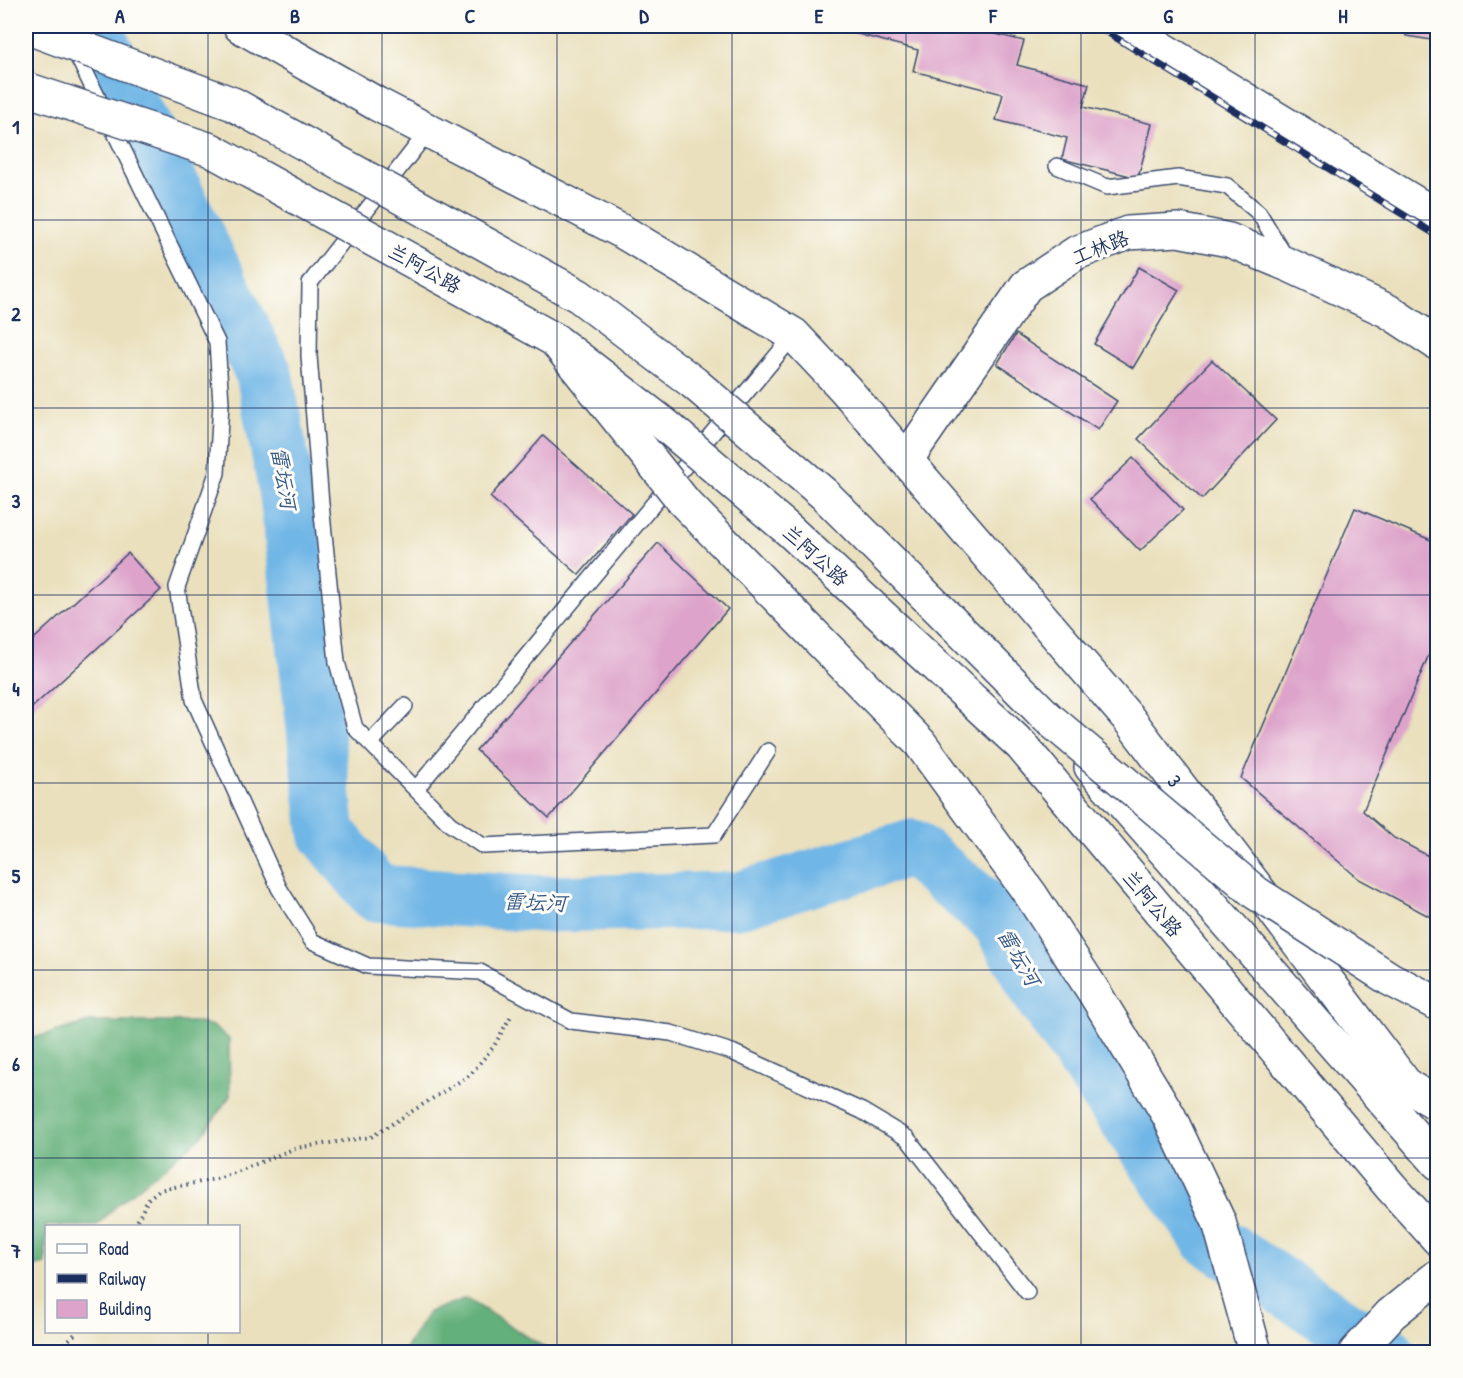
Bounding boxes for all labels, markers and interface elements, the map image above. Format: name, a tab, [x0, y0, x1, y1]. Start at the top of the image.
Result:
text: A	[115, 2, 125, 29]
text: B	[290, 2, 300, 29]
text: C	[465, 2, 476, 29]
text: D	[639, 2, 649, 29]
text: E	[815, 2, 824, 29]
text: F	[988, 2, 998, 29]
text: G	[1163, 2, 1173, 29]
text: H	[1338, 2, 1348, 29]
text: 1	[12, 113, 20, 140]
street label: 工林路	[1067, 223, 1134, 271]
street label: 兰阿公路	[383, 237, 467, 300]
text: 2	[11, 300, 21, 327]
water label: 雷坛河	[264, 444, 304, 514]
text: 3	[12, 487, 21, 514]
street label: 兰阿公路	[777, 518, 856, 592]
text: 4	[12, 675, 20, 702]
street label: 3	[1162, 769, 1189, 792]
text: 5	[12, 862, 21, 889]
street label: 兰阿公路	[1117, 864, 1190, 943]
water label: 雷坛河	[503, 886, 570, 918]
water label: 雷坛河	[991, 922, 1049, 994]
text: 6	[12, 1050, 20, 1077]
legend	[45, 1225, 240, 1333]
text: Road	[99, 1236, 129, 1261]
text: 7	[10, 1237, 21, 1264]
text: Railway	[99, 1266, 146, 1291]
text: Building	[99, 1296, 151, 1321]

